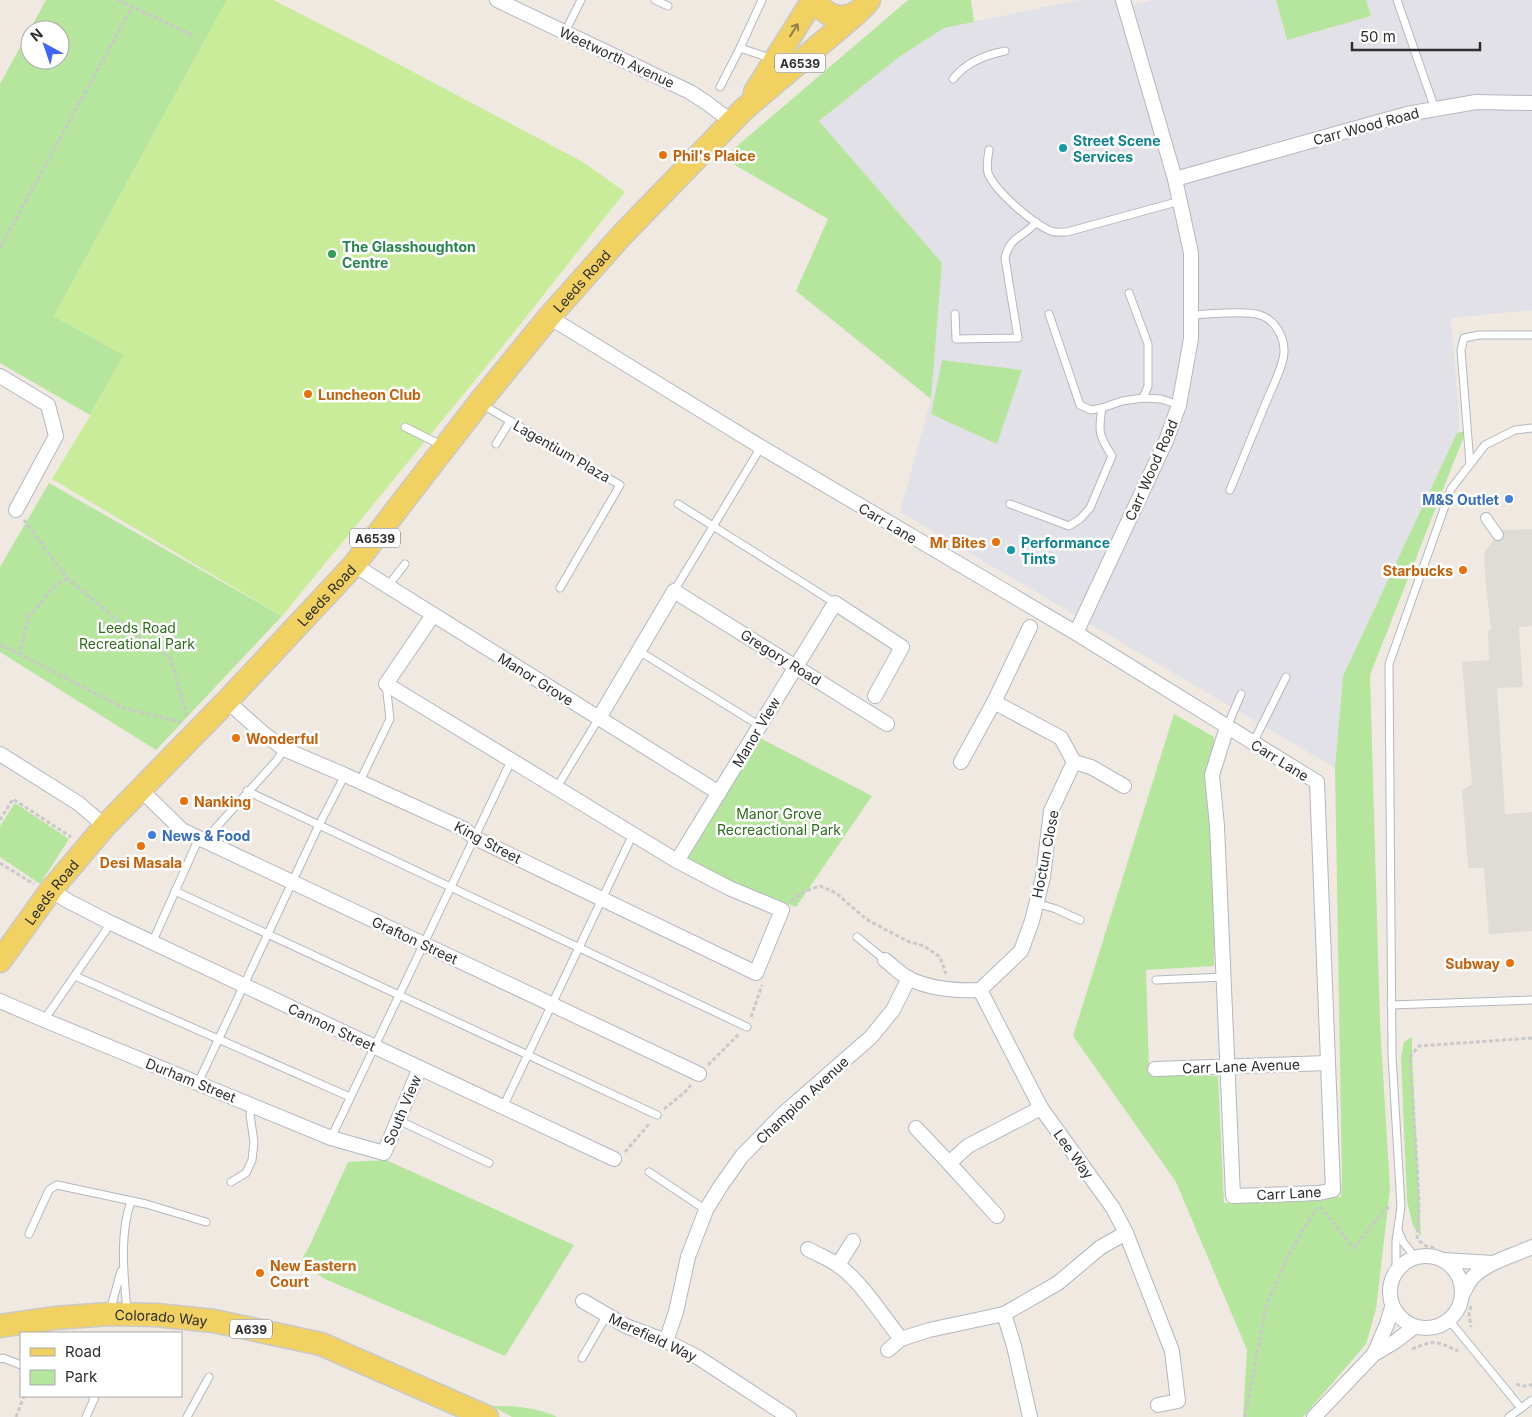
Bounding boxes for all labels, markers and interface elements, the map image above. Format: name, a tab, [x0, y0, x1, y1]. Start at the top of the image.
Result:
north arrow	[20, 20, 70, 70]
scale bar	[1352, 20, 1480, 52]
street label: Weetworth Avenue	[557, 23, 677, 91]
one-way arrow	[789, 23, 799, 37]
text: N	[27, 25, 46, 45]
text: 50 m	[1360, 27, 1396, 46]
road number: A6539	[775, 54, 825, 72]
street label: Carr Wood Road	[1311, 104, 1421, 148]
place label: Street Scene Services	[1073, 132, 1161, 165]
marker: Street Scene Services	[1057, 142, 1069, 154]
place label: Phil's Plaice	[673, 147, 756, 164]
marker: Phil's Plaice	[657, 149, 669, 161]
place label: The Glasshoughton Centre	[342, 238, 476, 271]
street label: Leeds Road	[549, 246, 614, 315]
marker: The Glasshoughton Centre	[326, 248, 338, 260]
place label: Luncheon Club	[318, 386, 421, 403]
marker: Luncheon Club	[302, 388, 314, 400]
street label: Lagentium Plaza	[511, 416, 613, 486]
street label: Carr Wood Road	[1121, 417, 1181, 523]
place label: M&S Outlet	[1422, 491, 1499, 508]
marker: M&S Outlet	[1503, 493, 1515, 505]
street label: Carr Lane	[856, 499, 920, 547]
road number: A6539	[350, 528, 400, 548]
place label: Mr Bites	[930, 534, 986, 551]
place label: Performance Tints	[1021, 534, 1110, 567]
marker: Mr Bites	[990, 536, 1002, 548]
marker: Performance Tints	[1005, 544, 1017, 556]
street label: Leeds Road	[293, 561, 359, 629]
place label: Starbucks	[1383, 562, 1453, 579]
marker: Starbucks	[1457, 564, 1469, 576]
park label: Leeds Road Recreational Park	[79, 619, 195, 652]
street label: Gregory Road	[738, 625, 824, 689]
street label: Manor Grove	[495, 649, 577, 709]
street label: Manor View	[728, 694, 784, 770]
place label: Wonderful	[246, 730, 318, 747]
marker: Wonderful	[230, 732, 242, 744]
street label: Carr Lane	[1248, 736, 1312, 784]
place label: Nanking	[194, 793, 251, 810]
marker: Nanking	[178, 795, 190, 807]
park label: Manor Grove Recreactional Park	[717, 805, 841, 838]
street label: Hoctun Close	[1028, 808, 1062, 900]
street label: King Street	[452, 817, 525, 867]
place label: News & Food	[162, 827, 250, 844]
marker: News & Food	[146, 829, 158, 841]
marker: Desi Masala	[135, 840, 147, 852]
place label: Desi Masala	[100, 854, 182, 871]
street label: Leeds Road	[21, 856, 82, 928]
street label: Grafton Street	[369, 913, 461, 967]
place label: Subway	[1445, 955, 1501, 972]
marker: Subway	[1504, 957, 1516, 969]
street label: Cannon Street	[285, 999, 379, 1055]
street label: Champion Avenue	[752, 1053, 852, 1147]
street label: Durham Street	[143, 1054, 239, 1106]
street label: Carr Lane Avenue	[1182, 1055, 1300, 1077]
street label: South View	[380, 1072, 424, 1148]
street label: Lee Way	[1050, 1126, 1098, 1182]
street label: Carr Lane	[1256, 1183, 1322, 1203]
place label: New Eastern Court	[270, 1257, 356, 1290]
marker: New Eastern Court	[254, 1267, 266, 1279]
street label: Colorado Way	[115, 1306, 209, 1329]
street label: Merefield Way	[606, 1309, 700, 1365]
road number: A639	[230, 1320, 272, 1338]
legend	[20, 1332, 182, 1397]
text: Road	[65, 1342, 101, 1361]
text: Park	[65, 1367, 98, 1386]

